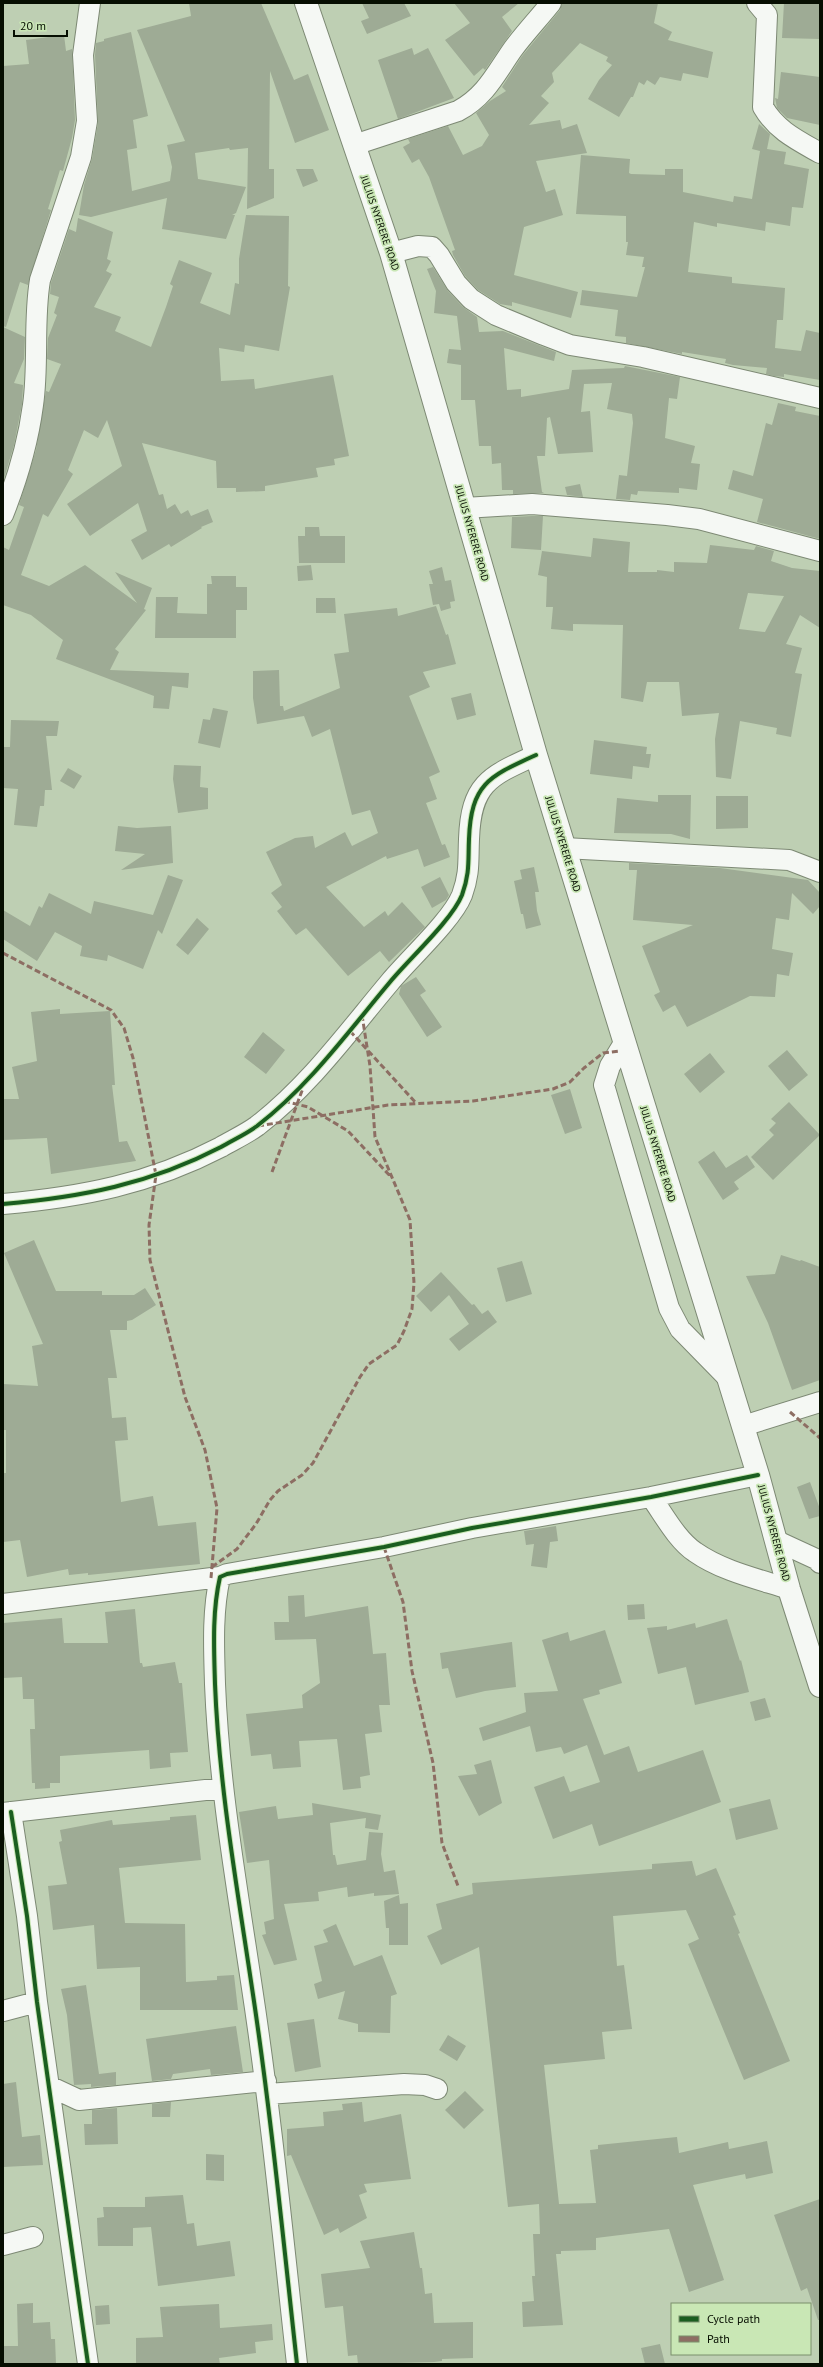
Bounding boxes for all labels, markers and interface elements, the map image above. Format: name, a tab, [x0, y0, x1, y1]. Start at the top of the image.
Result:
scale bar	[14, 12, 67, 38]
text: 20 m	[20, 18, 46, 33]
street label: JULIUS NYERERE ROAD	[357, 173, 402, 272]
street label: JULIUS NYERERE ROAD	[452, 482, 492, 583]
street label: JULIUS NYERERE ROAD	[542, 794, 584, 893]
street label: JULIUS NYERERE ROAD	[637, 1104, 679, 1203]
street label: JULIUS NYERERE ROAD	[755, 1482, 793, 1583]
legend	[671, 2303, 811, 2355]
text: Cycle path	[707, 2311, 760, 2326]
text: Path	[707, 2331, 730, 2346]

